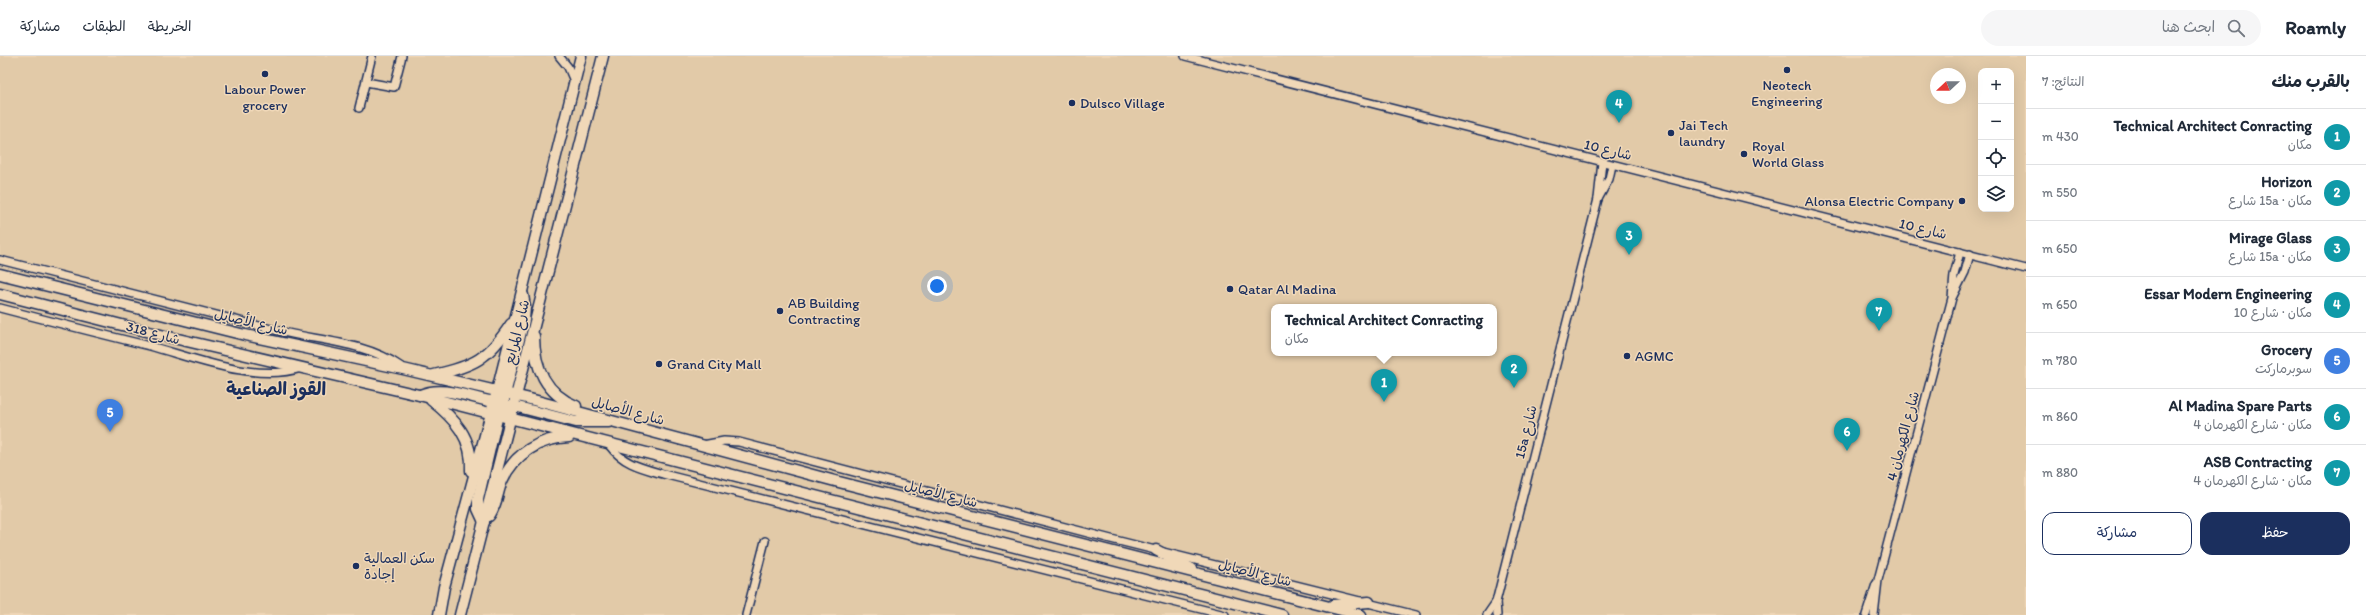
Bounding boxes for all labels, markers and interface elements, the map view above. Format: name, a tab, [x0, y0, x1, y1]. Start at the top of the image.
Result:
search box	[1981, 10, 2261, 46]
text: Roamly	[2285, 16, 2346, 39]
icon: search	[2225, 17, 2247, 39]
text: مشاركة	[20, 18, 60, 35]
text: الطبقات	[82, 18, 126, 35]
text: الخريطة	[148, 18, 191, 35]
text: ابحث هنا	[2162, 18, 2215, 36]
marker: Neotech Engineering	[1782, 65, 1792, 75]
north arrow	[1930, 68, 1966, 104]
map controls	[1978, 68, 2014, 212]
button: +	[1978, 68, 2014, 104]
marker: Labour Power grocery	[260, 69, 270, 79]
text: بالقرب منك	[2272, 71, 2350, 91]
text: النتائج: 7	[2042, 74, 2085, 89]
place label: Neotech Engineering	[1751, 77, 1824, 110]
place label: Labour Power grocery	[224, 81, 306, 114]
pin: 4	[1606, 90, 1632, 123]
place label: Dulsco Village	[1080, 95, 1165, 112]
marker: Dulsco Village	[1067, 98, 1077, 108]
button: −	[1978, 104, 2014, 140]
place label: Jai Tech laundry	[1679, 117, 1728, 150]
text: Technical Architect Conracting	[2114, 117, 2312, 135]
marker: Jai Tech laundry	[1666, 128, 1676, 138]
text: 430 m	[2042, 129, 2079, 144]
text: 1	[2334, 129, 2340, 144]
street label: شارع 10	[1582, 136, 1634, 165]
text: مكان	[2288, 137, 2312, 152]
place label: Royal World Glass	[1752, 138, 1824, 171]
button: locate	[1978, 140, 2014, 176]
marker: Royal World Glass	[1739, 149, 1749, 159]
text: Horizon	[2261, 173, 2312, 191]
button: layers	[1978, 176, 2014, 212]
text: 550 m	[2042, 185, 2078, 200]
text: 2	[2334, 185, 2340, 200]
place label: Alonsa Electric Company	[1805, 193, 1954, 210]
text: مكان · 15a شارع	[2228, 193, 2312, 208]
marker: Alonsa Electric Company	[1957, 196, 1967, 206]
street label: شارع 10	[1897, 215, 1949, 244]
pin: 3	[1616, 222, 1642, 255]
text: Mirage Glass	[2229, 229, 2312, 247]
text: 650 m	[2042, 241, 2078, 256]
text: 3	[2333, 241, 2341, 256]
text: مكان · 15a شارع	[2228, 249, 2312, 264]
your location	[927, 276, 947, 296]
place label: Qatar Al Madina	[1238, 281, 1337, 298]
marker: Qatar Al Madina	[1225, 284, 1235, 294]
text: Essar Modern Engineering	[2144, 285, 2312, 303]
place label: AB Building Contracting	[788, 295, 861, 328]
text: 650 m	[2042, 297, 2078, 312]
text: 4	[2333, 297, 2341, 312]
street label: شارع المرابع	[501, 298, 535, 367]
pin: 7	[1866, 298, 1892, 331]
street label: شارع الأصايل	[212, 304, 290, 340]
popup	[1271, 304, 1497, 356]
text: مكان · شارع 10	[2234, 305, 2312, 320]
marker: AB Building Contracting	[775, 306, 785, 316]
text: Technical Architect Conracting	[1285, 311, 1483, 329]
street label: شارع 318	[124, 318, 182, 349]
text: مكان	[1285, 331, 1309, 346]
text: Grocery	[2261, 341, 2312, 359]
place label: AGMC	[1635, 348, 1674, 365]
marker: AGMC	[1622, 351, 1632, 361]
text: 780 m	[2042, 353, 2077, 368]
text: 5	[2334, 353, 2340, 368]
pin: 2	[1501, 355, 1527, 388]
place label: Grand City Mall	[667, 356, 761, 373]
marker: Grand City Mall	[654, 359, 664, 369]
text: سوبرماركت	[2255, 361, 2312, 376]
pin: 1	[1371, 369, 1397, 402]
district label: القوز الصناعية	[226, 378, 326, 401]
street label: شارع الكهرمان 4	[1883, 389, 1924, 483]
street label: شارع الأصايل	[589, 392, 667, 430]
text: Al Madina Spare Parts	[2169, 397, 2312, 415]
pin: 5	[97, 399, 123, 432]
street label: 15a شارع	[1511, 403, 1542, 461]
text: 860 m	[2042, 409, 2078, 424]
text: 6	[2334, 409, 2340, 424]
text: مكان · شارع الكهرمان 4	[2193, 417, 2312, 432]
pin: 6	[1834, 418, 1860, 451]
text: ASB Contracting	[2204, 453, 2312, 471]
text: 880 m	[2042, 465, 2078, 480]
text: 7	[2334, 465, 2340, 480]
text: مكان · شارع الكهرمان 4	[2193, 473, 2312, 488]
street label: شارع الأصايل	[902, 476, 980, 512]
button: مشاركة	[2042, 512, 2192, 555]
button: حفظ	[2200, 512, 2350, 555]
place label: سكن العمالية إجادة	[364, 550, 435, 583]
street label: شارع الأصايل	[1216, 555, 1294, 591]
marker: سكن العمالية إجادة	[351, 561, 361, 571]

